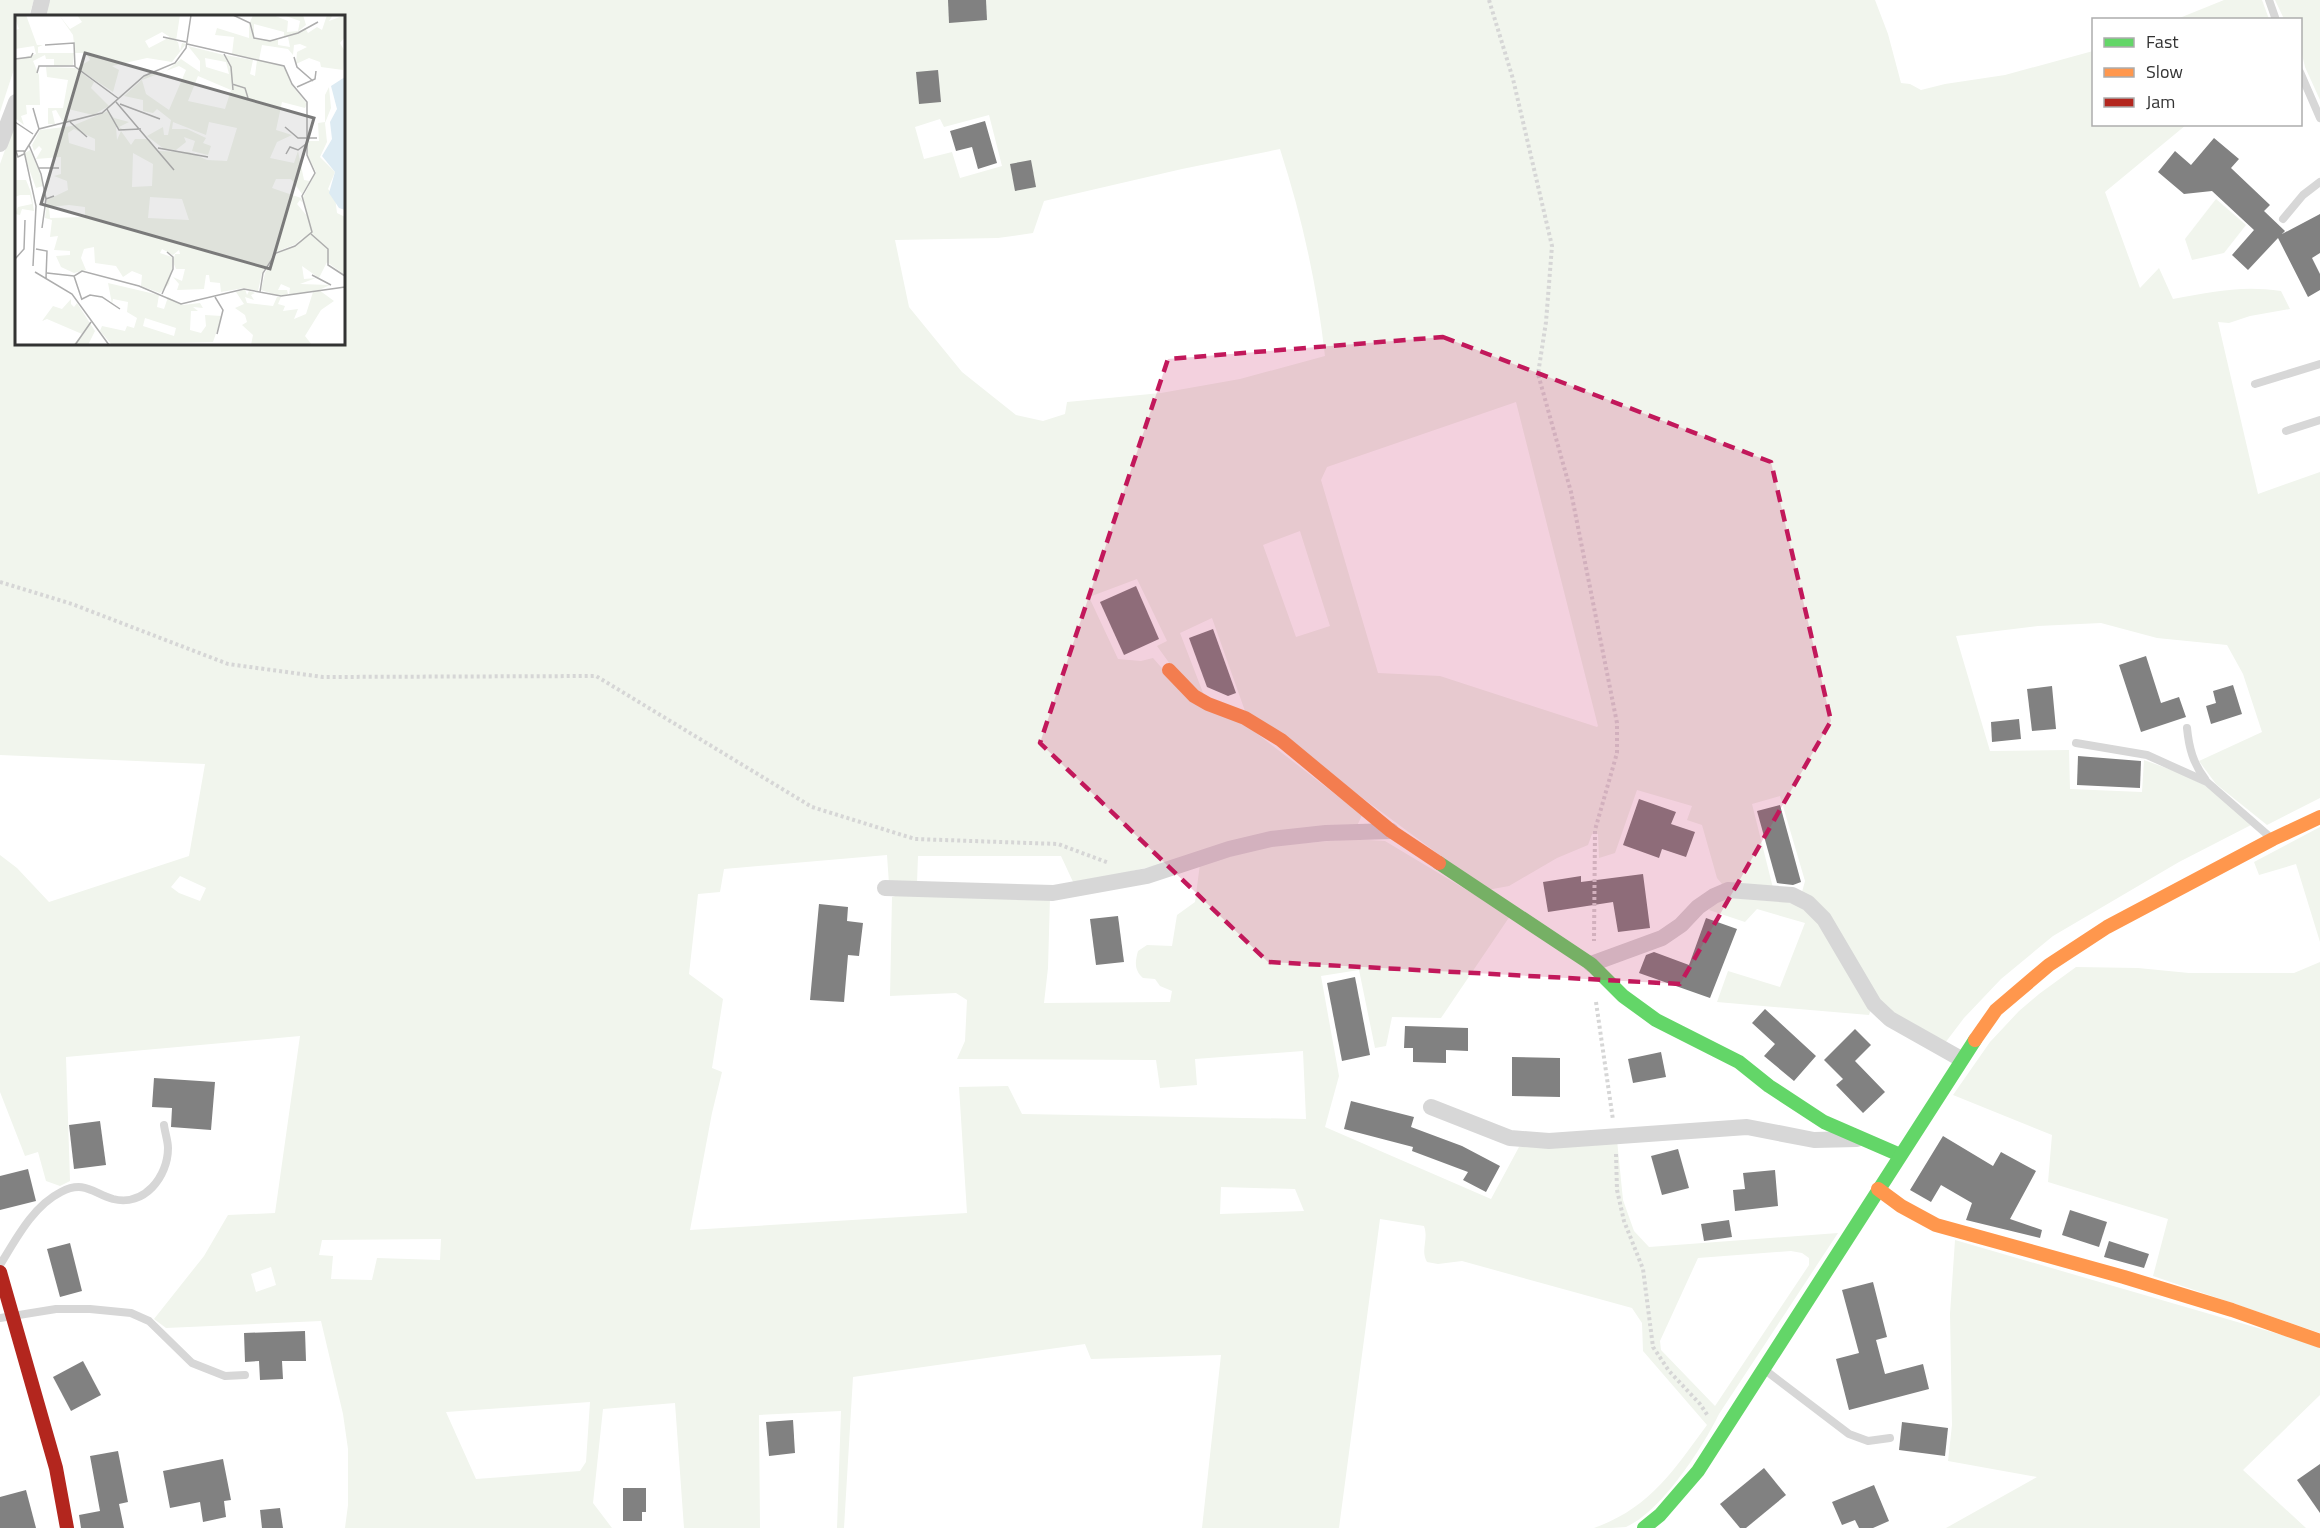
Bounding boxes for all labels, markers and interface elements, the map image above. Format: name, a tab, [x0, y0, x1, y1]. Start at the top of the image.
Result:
inset map	[15, 15, 345, 345]
legend	[2092, 18, 2302, 126]
text: Fast	[2146, 28, 2179, 55]
text: Slow	[2146, 58, 2183, 85]
text: Jam	[2146, 88, 2175, 115]

